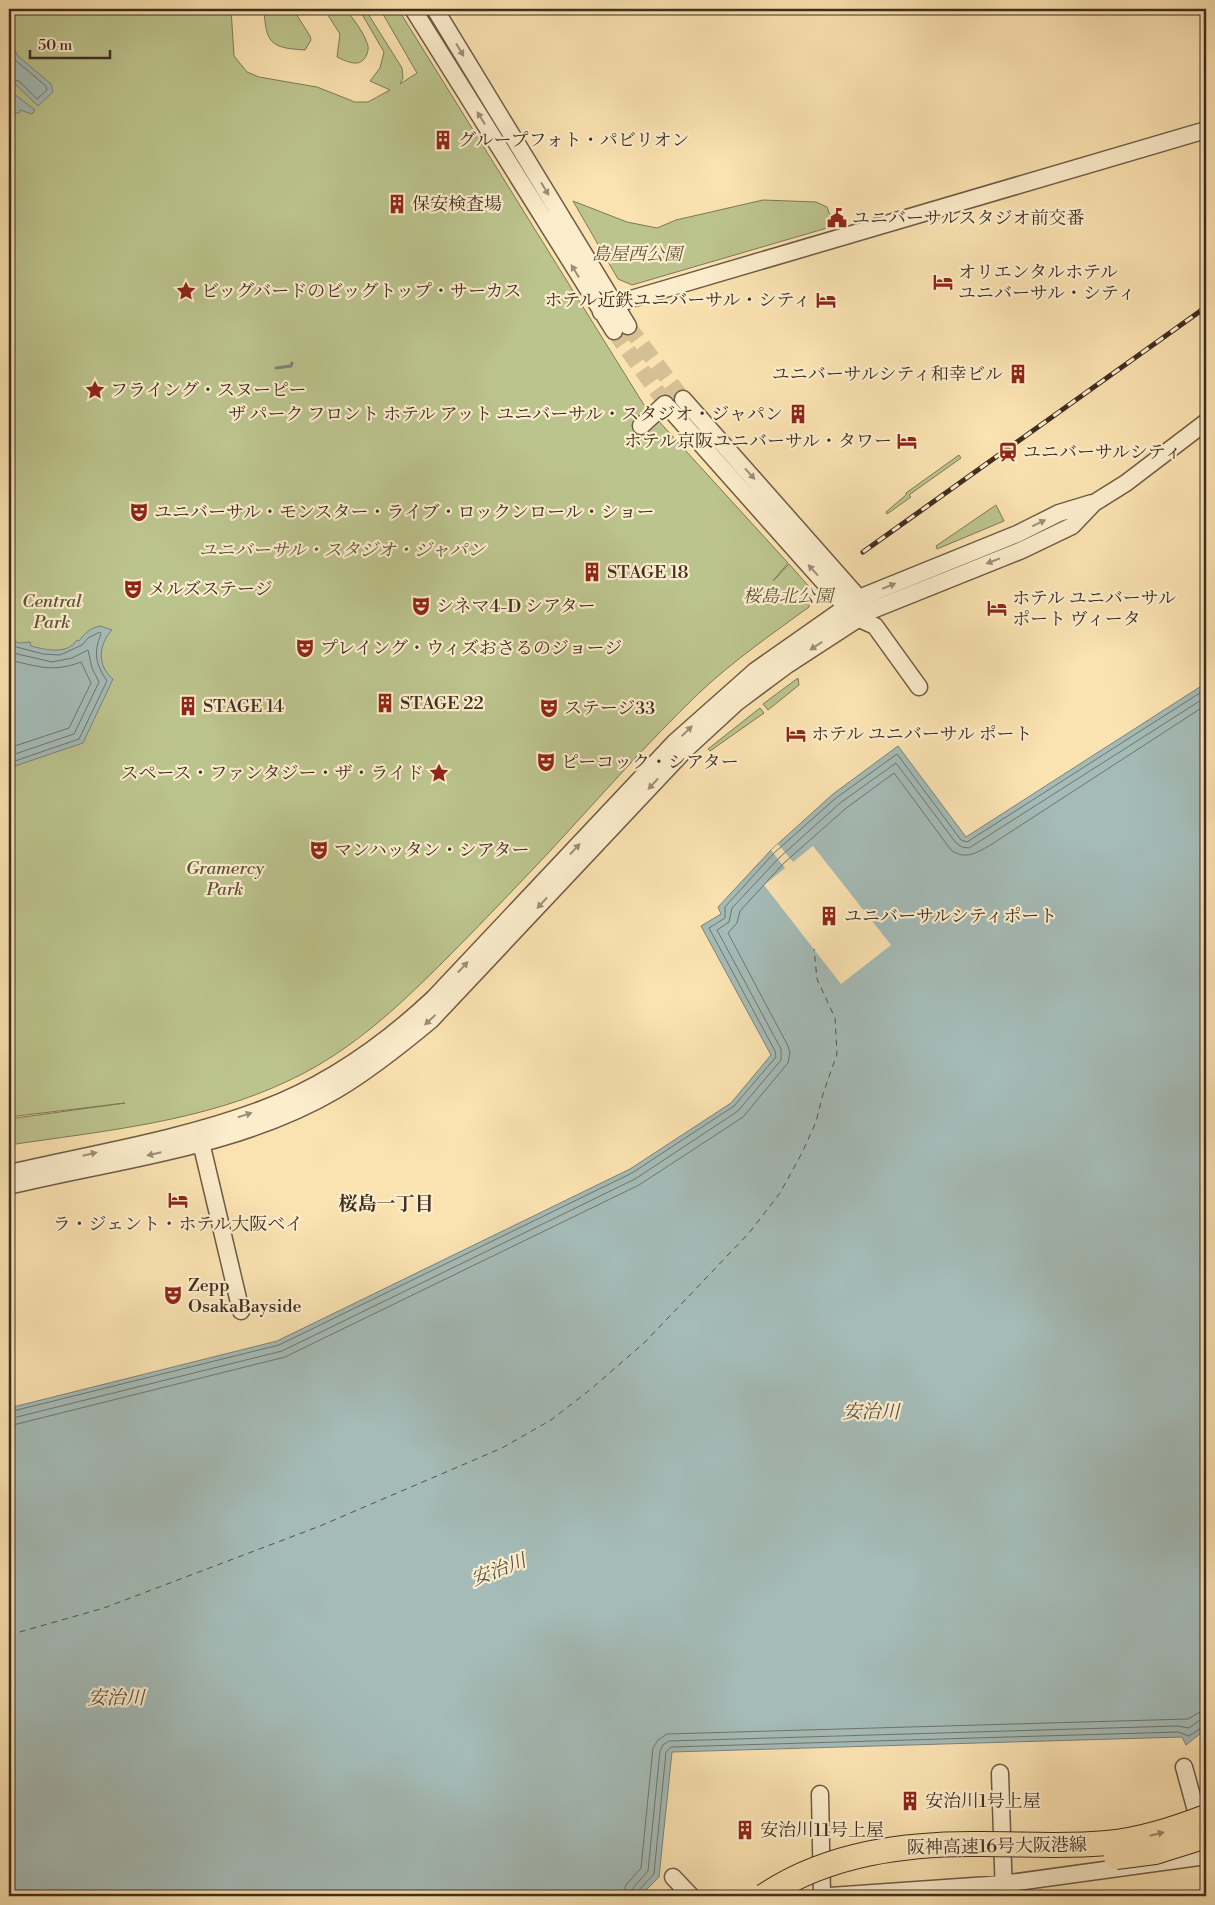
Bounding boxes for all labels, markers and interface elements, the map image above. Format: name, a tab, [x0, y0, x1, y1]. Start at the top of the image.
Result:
scale bar	[30, 28, 110, 60]
text: 50 m	[38, 36, 72, 55]
one-way arrow	[456, 44, 465, 57]
one-way arrow	[476, 111, 485, 124]
building icon: グループフォト・パビリオン	[432, 129, 454, 151]
place label: グループフォト・パビリオン	[458, 129, 689, 152]
one-way arrow	[540, 182, 549, 196]
building icon: 保安検査場	[386, 193, 408, 215]
place label: 保安検査場	[412, 193, 502, 216]
public building icon: ユニバーサルスタジオ前交番	[826, 207, 848, 229]
place label: ユニバーサルスタジオ前交番	[852, 207, 1085, 230]
park label: 島屋西公園	[592, 243, 685, 266]
place label: オリエンタルホテル ユニバーサル・シティ	[958, 261, 1136, 305]
one-way arrow	[571, 264, 580, 277]
hotel icon: オリエンタルホテル ユニバーサル・シティ	[932, 271, 954, 293]
place icon: ビッグバードのビッグトップ・サーカス	[175, 280, 197, 302]
place label: ビッグバードのビッグトップ・サーカス	[201, 280, 522, 303]
place label: ホテル近鉄ユニバーサル・シティ	[544, 289, 811, 312]
hotel icon: ホテル近鉄ユニバーサル・シティ	[815, 289, 837, 311]
place label: ユニバーサルシティ和幸ビル	[772, 363, 1003, 386]
building icon: ユニバーサルシティ和幸ビル	[1007, 363, 1029, 385]
place icon: フライング・スヌーピー	[84, 379, 106, 401]
place label: フライング・スヌーピー	[110, 379, 306, 402]
place label: ザ パーク フロント ホテル アット ユニバーサル・スタジオ・ジャパン	[228, 403, 783, 426]
building icon: ザ パーク フロント ホテル アット ユニバーサル・スタジオ・ジャパン	[787, 403, 809, 425]
place label: ホテル京阪ユニバーサル・タワー	[624, 430, 892, 453]
hotel icon: ホテル京阪ユニバーサル・タワー	[896, 430, 918, 452]
station icon: ユニバーサルシティ	[997, 441, 1019, 463]
place label: ユニバーサルシティ	[1023, 441, 1182, 464]
one-way arrow	[744, 468, 756, 480]
theatre icon: ユニバーサル・モンスター・ライブ・ロックンロール・ショー	[128, 501, 150, 523]
place label: ユニバーサル・モンスター・ライブ・ロックンロール・ショー	[154, 501, 654, 524]
one-way arrow	[1032, 519, 1046, 527]
park label: ユニバーサル・スタジオ・ジャパン	[199, 539, 486, 562]
one-way arrow	[985, 558, 1000, 566]
building icon: STAGE 18	[581, 561, 603, 583]
place label: STAGE 18	[607, 561, 689, 584]
one-way arrow	[807, 564, 819, 576]
theatre icon: メルズステージ	[122, 578, 144, 600]
place label: メルズステージ	[148, 578, 273, 601]
one-way arrow	[882, 582, 897, 590]
park label: 桜島北公園	[743, 585, 836, 608]
place label: ホテル ユニバーサル ポート ヴィータ	[1012, 587, 1176, 631]
park label: Central Park	[22, 590, 82, 634]
theatre icon: シネマ4-D シアター	[410, 595, 432, 617]
place label: シネマ4-D シアター	[436, 595, 596, 618]
hotel icon: ホテル ユニバーサル ポート ヴィータ	[986, 597, 1008, 619]
theatre icon: プレイング・ウィズおさるのジョージ	[294, 637, 316, 659]
place label: プレイング・ウィズおさるのジョージ	[320, 637, 622, 660]
one-way arrow	[810, 641, 823, 650]
building icon: STAGE 22	[374, 692, 396, 714]
place label: STAGE 22	[400, 692, 484, 715]
building icon: STAGE 14	[177, 695, 199, 717]
place label: STAGE 14	[203, 695, 284, 718]
theatre icon: ステージ33	[538, 697, 560, 719]
place label: ステージ33	[564, 697, 655, 720]
hotel icon: ホテル ユニバーサル ポート	[785, 723, 807, 745]
place label: ホテル ユニバーサル ポート	[811, 723, 1033, 746]
one-way arrow	[681, 725, 693, 737]
theatre icon: ピーコック・シアター	[535, 751, 557, 773]
place label: ピーコック・シアター	[561, 751, 739, 774]
place label: スペース・ファンタジー・ザ・ライド	[121, 762, 424, 785]
place icon: スペース・ファンタジー・ザ・ライド	[428, 762, 450, 784]
one-way arrow	[647, 778, 659, 790]
theatre icon: マンハッタン・シアター	[308, 839, 330, 861]
place label: マンハッタン・シアター	[334, 839, 529, 862]
one-way arrow	[569, 843, 581, 855]
park label: Gramercy Park	[186, 857, 265, 901]
one-way arrow	[536, 896, 548, 908]
building icon: ユニバーサルシティポート	[818, 905, 840, 927]
place label: ユニバーサルシティポート	[844, 905, 1057, 928]
one-way arrow	[457, 961, 469, 973]
one-way arrow	[424, 1014, 436, 1026]
one-way arrow	[237, 1111, 252, 1119]
one-way arrow	[83, 1150, 98, 1158]
one-way arrow	[146, 1150, 161, 1158]
hotel icon: ラ・ジェント・ホテル大阪ベイ	[167, 1189, 189, 1211]
district label: 桜島一丁目	[338, 1192, 434, 1216]
place label: ラ・ジェント・ホテル大阪ベイ	[53, 1213, 303, 1236]
place label: Zepp OsakaBayside	[188, 1274, 302, 1318]
theatre icon: Zepp OsakaBayside	[162, 1284, 184, 1306]
water label: 安治川	[842, 1400, 901, 1424]
water label: 安治川	[467, 1548, 531, 1591]
water label: 安治川	[87, 1686, 146, 1710]
building icon: 安治川1号上屋	[899, 1790, 921, 1812]
place label: 安治川1号上屋	[925, 1790, 1041, 1813]
building icon: 安治川11号上屋	[734, 1819, 756, 1841]
place label: 安治川11号上屋	[760, 1819, 884, 1842]
one-way arrow	[1149, 1829, 1164, 1837]
street label: 阪神高速16号大阪港線	[907, 1833, 1087, 1860]

